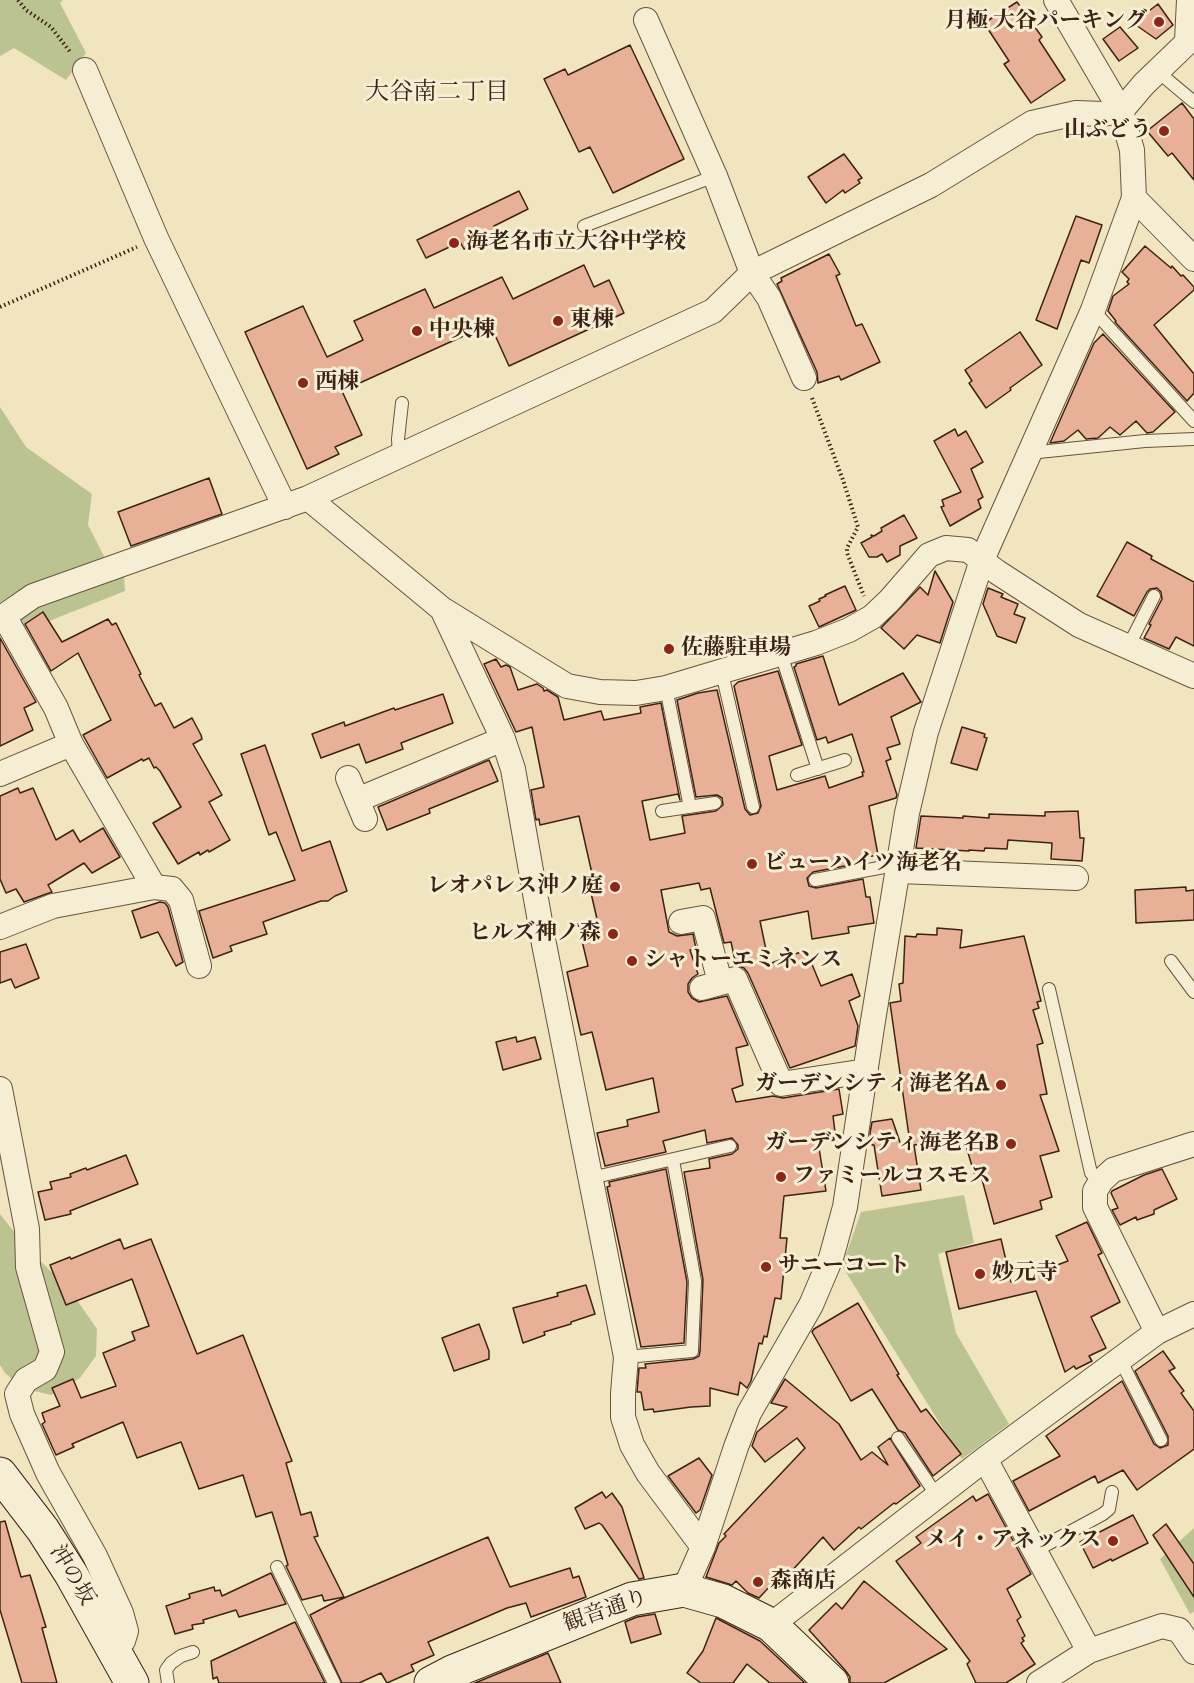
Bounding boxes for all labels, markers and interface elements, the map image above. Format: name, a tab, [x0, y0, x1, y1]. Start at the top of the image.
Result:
place label: 月極 大谷パーキング	[944, 9, 1147, 35]
marker: 月極 大谷パーキング	[1152, 15, 1166, 29]
district label: 大谷南二丁目	[365, 80, 509, 108]
place label: 山ぶどう	[1064, 118, 1152, 144]
marker: 山ぶどう	[1157, 124, 1171, 138]
place label: 海老名市立大谷中学校	[466, 230, 686, 256]
marker: 海老名市立大谷中学校	[447, 236, 461, 250]
place label: 東棟	[570, 308, 614, 334]
marker: 東棟	[551, 314, 565, 328]
place label: 中央棟	[429, 318, 495, 344]
marker: 中央棟	[410, 324, 424, 338]
place label: 西棟	[315, 370, 359, 396]
marker: 西棟	[296, 376, 310, 390]
place label: 佐藤駐車場	[681, 636, 791, 662]
marker: 佐藤駐車場	[662, 642, 676, 656]
place label: ビューハイツ海老名	[764, 851, 962, 877]
marker: ビューハイツ海老名	[745, 857, 759, 871]
place label: レオパレス沖ノ庭	[427, 874, 603, 900]
marker: レオパレス沖ノ庭	[608, 880, 622, 894]
place label: ヒルズ神ノ森	[469, 921, 601, 947]
marker: ヒルズ神ノ森	[606, 927, 620, 941]
place label: シャトーエミネンス	[644, 948, 842, 974]
marker: シャトーエミネンス	[625, 954, 639, 968]
place label: ガーデンシティ海老名A	[755, 1072, 989, 1098]
marker: ガーデンシティ海老名A	[994, 1078, 1008, 1092]
place label: ガーデンシティ海老名B	[765, 1131, 999, 1157]
marker: ガーデンシティ海老名B	[1004, 1137, 1018, 1151]
place label: ファミールコスモス	[793, 1164, 991, 1190]
marker: ファミールコスモス	[774, 1170, 788, 1184]
place label: サニーコート	[778, 1254, 910, 1280]
marker: サニーコート	[759, 1260, 773, 1274]
place label: 妙元寺	[992, 1261, 1058, 1287]
marker: 妙元寺	[973, 1267, 987, 1281]
place label: メイ・アネックス	[925, 1528, 1101, 1554]
marker: メイ・アネックス	[1106, 1534, 1120, 1548]
street label: 沖の坂	[43, 1541, 99, 1611]
place label: 森商店	[770, 1569, 836, 1595]
marker: 森商店	[751, 1575, 765, 1589]
street label: 観音通り	[560, 1585, 652, 1639]

